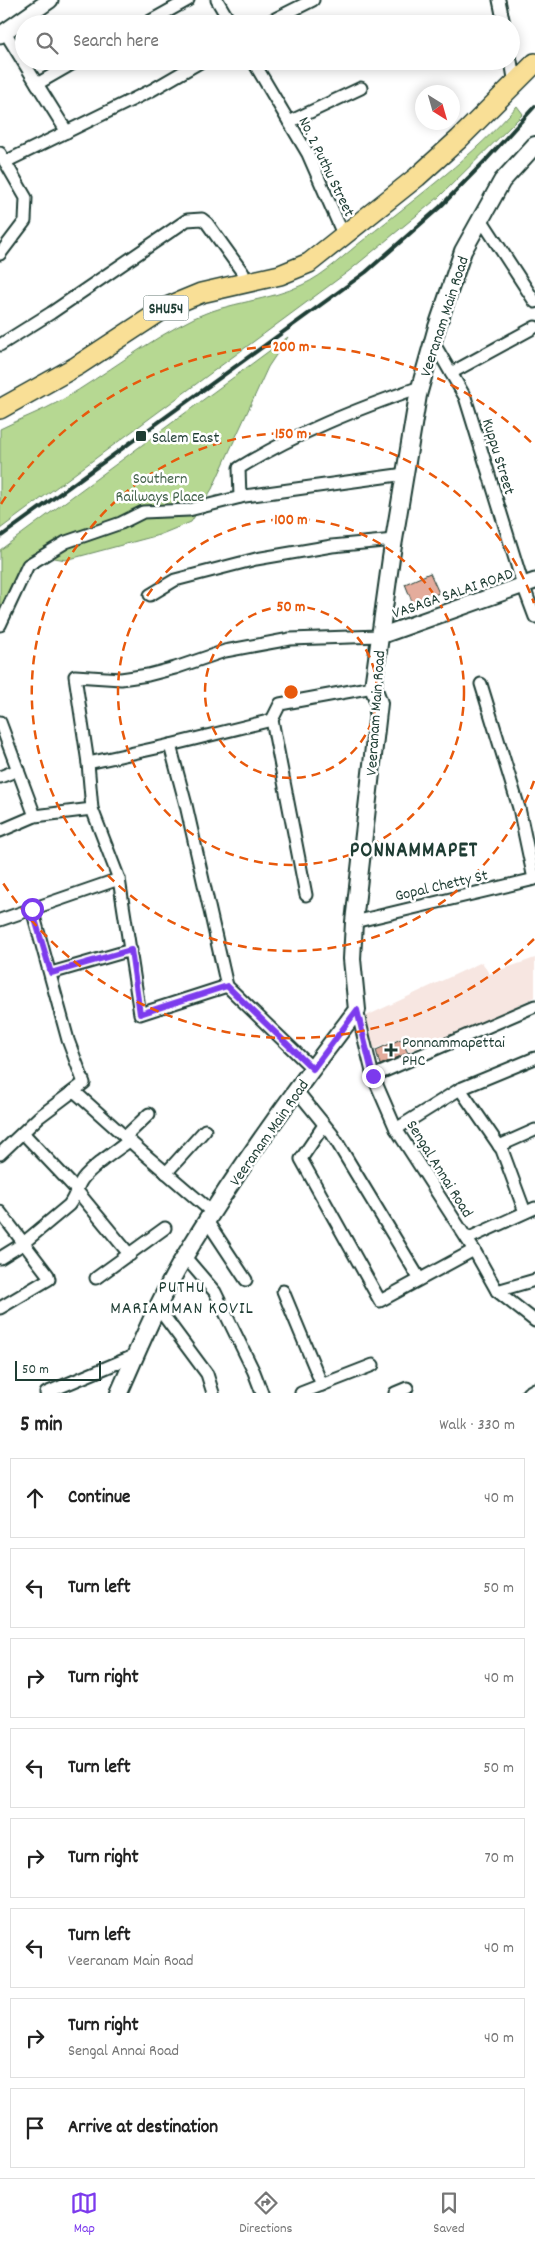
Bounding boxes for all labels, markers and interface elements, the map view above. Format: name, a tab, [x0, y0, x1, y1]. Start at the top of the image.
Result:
search box	[15, 15, 520, 70]
icon: search	[33, 29, 61, 57]
text: Search here	[73, 29, 159, 56]
north arrow	[415, 85, 460, 130]
street label: No. 2 Puthu Street	[292, 113, 360, 221]
street label: Veeranam Main Road	[415, 254, 476, 380]
road number: SHU54	[144, 296, 188, 320]
text: 200 m	[273, 337, 309, 359]
street label: Kuppu Street	[475, 416, 520, 498]
text: 150 m	[275, 424, 307, 446]
place label: Salem East	[152, 427, 220, 450]
marker: Salem East	[134, 429, 148, 443]
park label: Southern Railways Place	[116, 468, 204, 509]
text: 100 m	[274, 510, 308, 532]
street label: VASAGA SALAI ROAD	[389, 563, 516, 626]
text: 50 m	[277, 597, 305, 619]
street label: Veeranam Main Road	[361, 650, 392, 777]
centre of rings	[282, 683, 300, 701]
district label: PONNAMMAPET	[350, 837, 478, 867]
street label: Gopal Chetty St	[393, 865, 490, 908]
route start	[21, 898, 44, 921]
place label: Ponnammapettai PHC	[402, 1032, 505, 1073]
marker: Ponnammapettai PHC	[384, 1043, 398, 1057]
route end	[362, 1065, 385, 1088]
street label: Veeranam Main Road	[225, 1075, 315, 1191]
street label: Sengal Annai Road	[400, 1116, 478, 1222]
district label: PUTHU MARIAMMAN KOVIL	[110, 1276, 254, 1322]
scale bar	[15, 1358, 101, 1381]
text: 50 m	[22, 1360, 49, 1380]
text: 5 min	[20, 1411, 63, 1441]
text: Walk · 330 m	[439, 1414, 515, 1437]
icon: ahead	[21, 1484, 49, 1512]
text: Continue	[68, 1485, 130, 1512]
text: 40 m	[484, 1487, 514, 1510]
icon: left	[21, 1574, 49, 1602]
text: Turn left	[68, 1575, 131, 1602]
text: 50 m	[483, 1577, 514, 1600]
icon: right	[21, 1664, 49, 1692]
text: Turn right	[68, 1665, 139, 1692]
text: 40 m	[484, 1667, 514, 1690]
icon: left	[21, 1754, 49, 1782]
text: Turn left	[68, 1755, 131, 1782]
text: 50 m	[483, 1757, 514, 1780]
icon: right	[21, 1844, 49, 1872]
text: Turn right	[68, 1845, 139, 1872]
text: 70 m	[484, 1847, 514, 1870]
text: Turn left	[68, 1923, 131, 1950]
icon: left	[21, 1934, 49, 1962]
text: 40 m	[484, 1937, 514, 1960]
text: Veeranam Main Road	[68, 1950, 194, 1973]
text: Turn right	[68, 2013, 139, 2040]
icon: right	[21, 2024, 49, 2052]
text: 40 m	[484, 2027, 514, 2050]
text: Sengal Annai Road	[68, 2040, 179, 2063]
icon: arrive	[21, 2114, 49, 2142]
text: Arrive at destination	[68, 2115, 218, 2142]
tab: Map	[70, 2189, 98, 2239]
tab: Directions	[239, 2189, 292, 2239]
tab: Saved	[433, 2189, 465, 2239]

